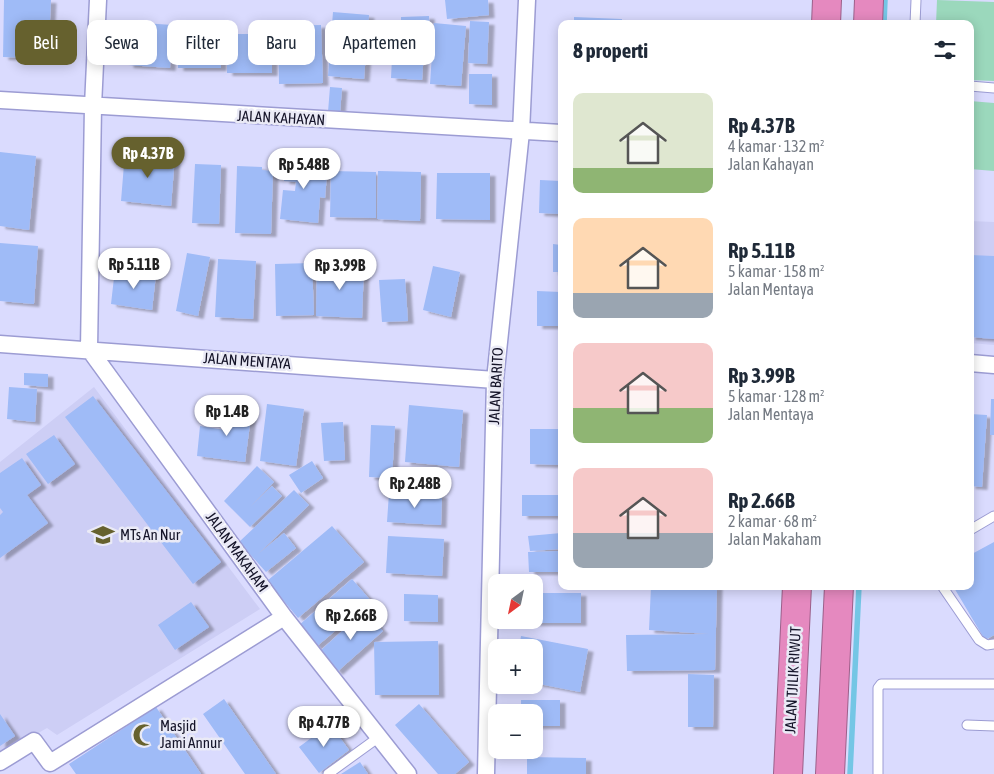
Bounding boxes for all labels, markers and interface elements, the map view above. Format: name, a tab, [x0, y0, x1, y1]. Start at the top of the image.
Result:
chip: Beli	[15, 20, 77, 65]
chip: Sewa	[87, 20, 157, 65]
chip: Filter	[167, 20, 238, 65]
chip: Baru	[248, 20, 315, 65]
chip: Apartemen	[325, 20, 435, 65]
icon: filters	[931, 36, 959, 64]
text: 8 properti	[573, 38, 648, 62]
street label: JALAN KAHAYAN	[236, 107, 326, 128]
icon: home	[613, 113, 673, 173]
text: Rp 4.37B	[728, 113, 795, 137]
pin: Rp 4.37B	[96, 136, 200, 179]
text: 4 kamar · 132 m²	[728, 137, 824, 155]
text: Rp 4.37B	[123, 144, 173, 162]
pin: Rp 5.48B	[252, 148, 356, 190]
text: Rp 5.48B	[279, 155, 329, 173]
text: Jalan Kahayan	[728, 155, 814, 173]
icon: home	[613, 238, 673, 298]
text: Rp 5.11B	[728, 238, 795, 262]
pin: Rp 5.11B	[82, 248, 186, 290]
pin: Rp 3.99B	[288, 248, 392, 291]
text: Rp 5.11B	[109, 255, 159, 273]
text: Rp 3.99B	[315, 256, 365, 274]
text: 5 kamar · 158 m²	[728, 262, 824, 280]
text: Jalan Mentaya	[728, 280, 814, 298]
street label: JALAN BARITO	[485, 347, 506, 425]
street label: JALAN MENTAYA	[203, 349, 292, 372]
icon: home	[613, 363, 673, 423]
text: Rp 3.99B	[728, 363, 795, 387]
text: 5 kamar · 128 m²	[728, 387, 824, 405]
pin: Rp 1.4B	[181, 394, 273, 437]
text: Rp 1.4B	[205, 402, 249, 420]
text: Jalan Mentaya	[728, 405, 814, 423]
pin: Rp 2.48B	[363, 466, 467, 509]
text: Rp 2.48B	[390, 474, 440, 492]
icon: home	[613, 488, 673, 548]
text: Rp 2.66B	[728, 488, 795, 512]
street label: JALAN MAKAHAM	[203, 509, 272, 595]
text: 2 kamar · 68 m²	[728, 512, 817, 530]
school or university icon: MTs An Nur	[90, 522, 116, 548]
place label: MTs An Nur	[120, 526, 181, 543]
text: Jalan Makaham	[728, 530, 822, 548]
north arrow	[488, 574, 542, 629]
map controls	[488, 574, 543, 759]
pin: Rp 2.66B	[299, 598, 403, 641]
text: Rp 2.66B	[326, 606, 376, 624]
street label: JALAN TJILIK RIWUT	[781, 626, 804, 734]
button: +	[488, 639, 543, 694]
button: −	[488, 704, 543, 759]
pin: Rp 4.77B	[272, 706, 376, 748]
text: Rp 4.77B	[299, 713, 349, 731]
place label: Masjid Jami Annur	[160, 717, 222, 751]
mosque icon: Masjid Jami Annur	[131, 722, 157, 748]

